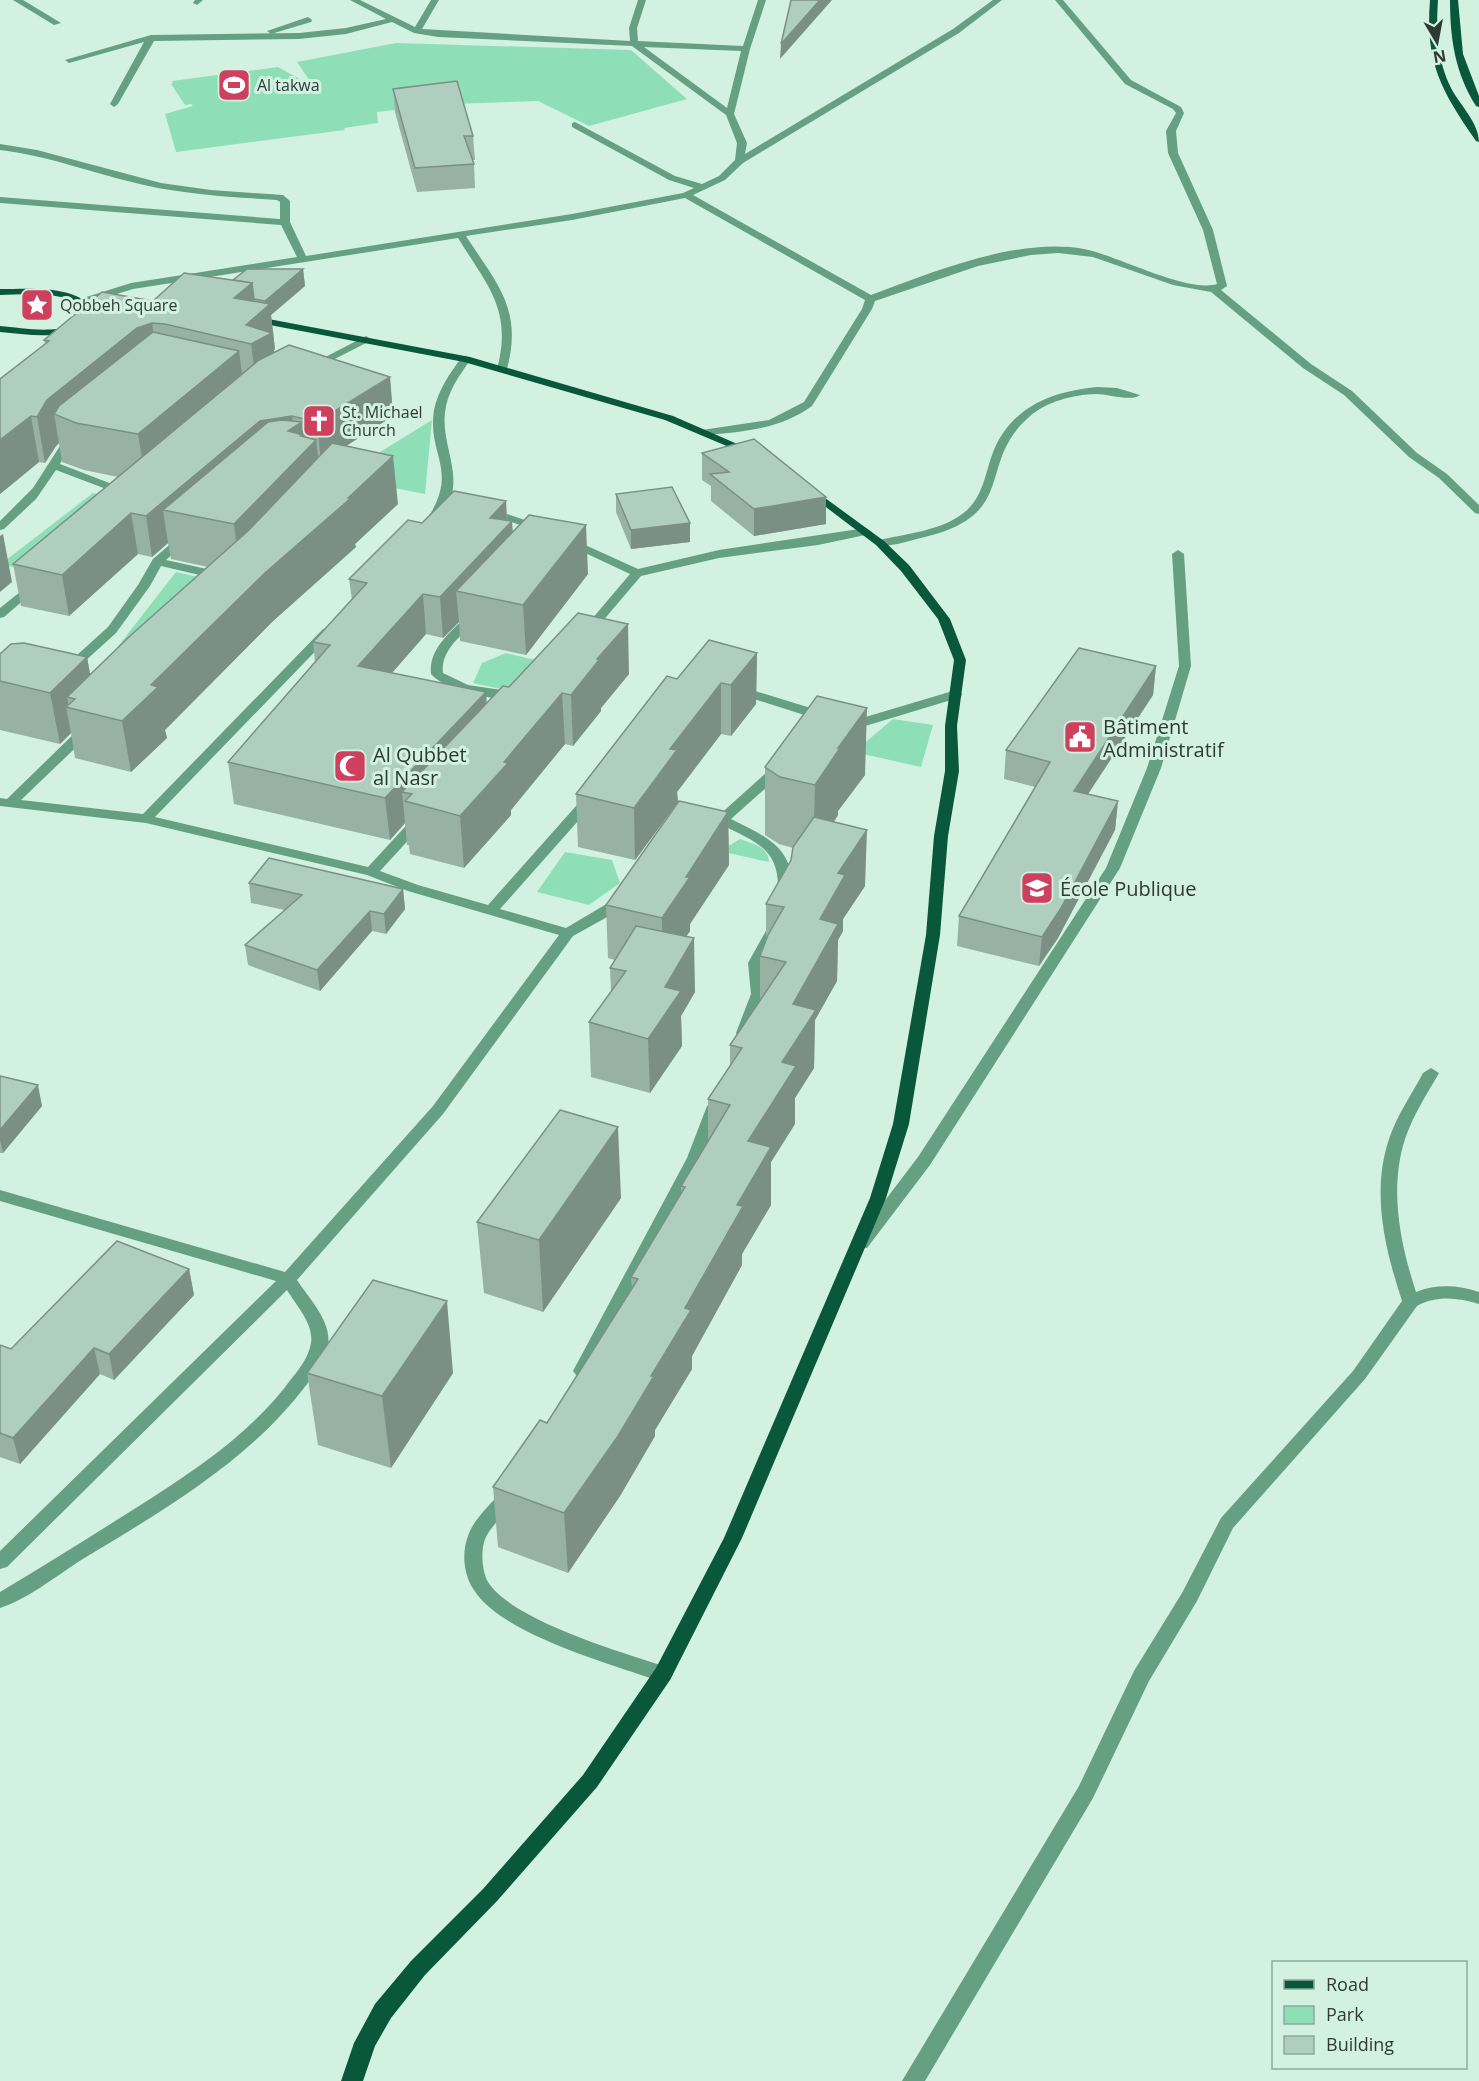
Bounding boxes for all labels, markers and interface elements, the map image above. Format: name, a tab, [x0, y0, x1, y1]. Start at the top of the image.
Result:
north arrow	[1407, 12, 1467, 72]
text: N	[1431, 45, 1448, 69]
sports icon: Al takwa	[216, 67, 252, 103]
place label: Al takwa	[257, 74, 320, 96]
place icon: Qobbeh Square	[19, 287, 55, 323]
place label: Qobbeh Square	[60, 294, 177, 316]
place label: St. Michael Church	[342, 401, 423, 441]
church icon: St. Michael Church	[301, 403, 337, 439]
place label: Bâtiment Administratif	[1103, 713, 1225, 763]
public building icon: Bâtiment Administratif	[1062, 719, 1098, 755]
place label: Al Qubbet al Nasr	[373, 741, 467, 791]
mosque icon: Al Qubbet al Nasr	[332, 748, 368, 784]
school or university icon: École Publique	[1019, 870, 1055, 906]
place label: École Publique	[1060, 875, 1197, 902]
legend	[1272, 1961, 1467, 2069]
text: Road	[1326, 1972, 1369, 1996]
text: Park	[1326, 2002, 1364, 2026]
text: Building	[1326, 2032, 1394, 2056]

